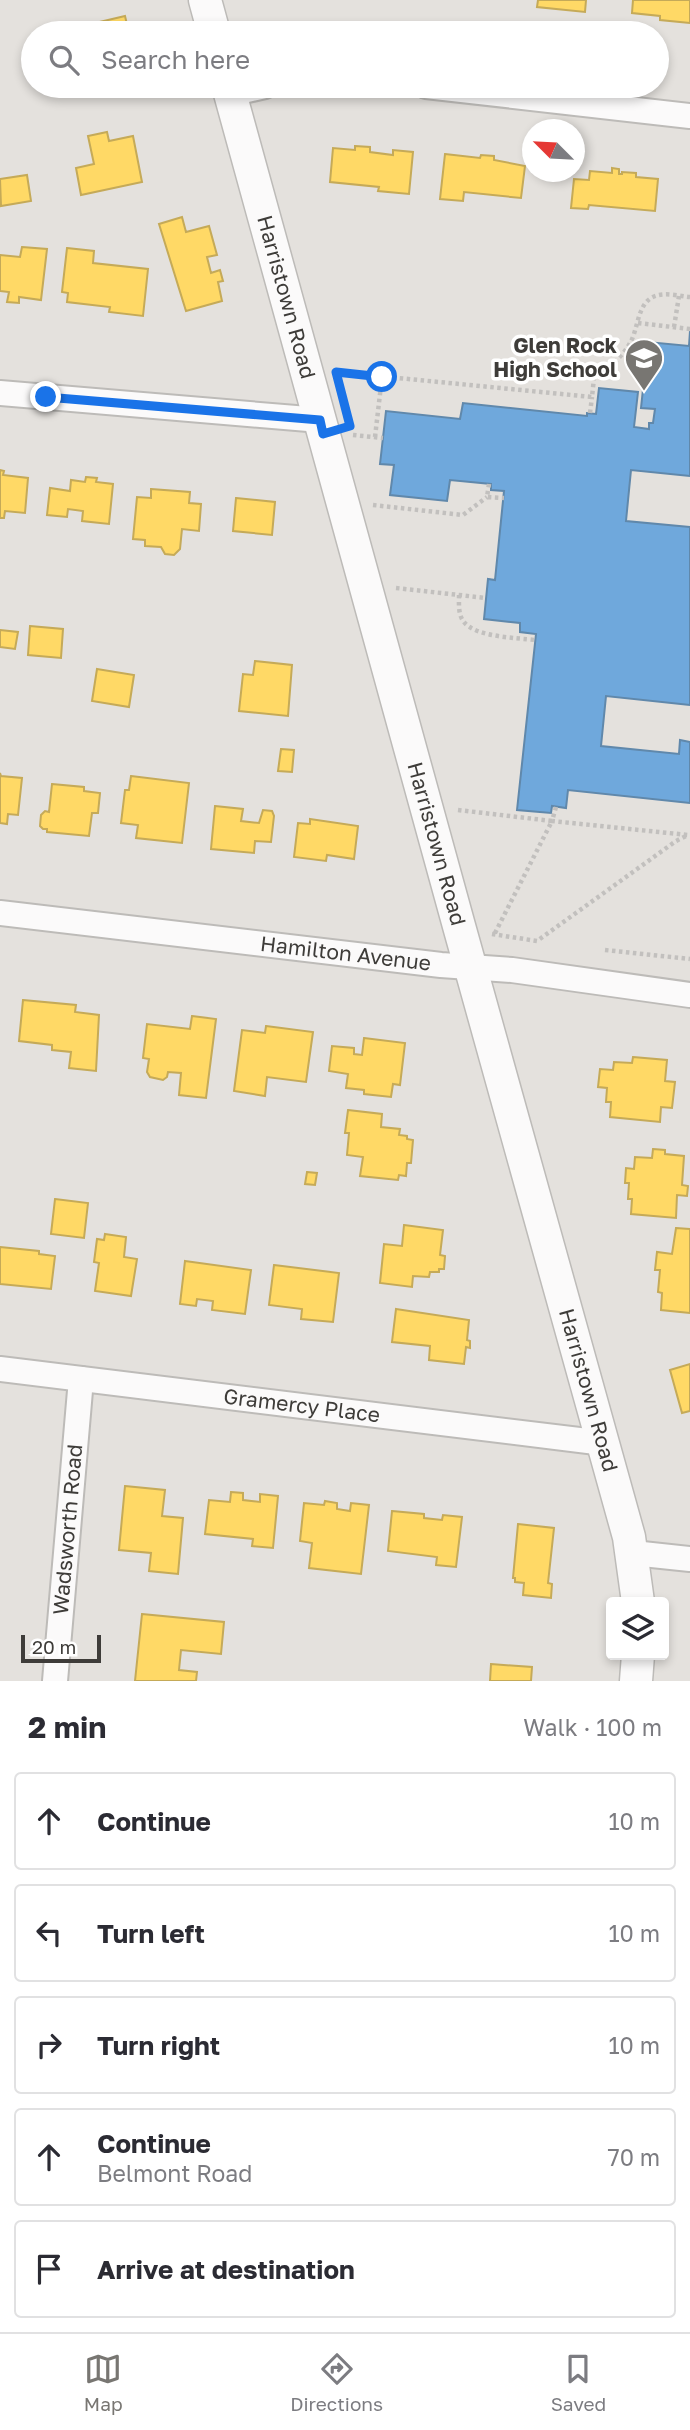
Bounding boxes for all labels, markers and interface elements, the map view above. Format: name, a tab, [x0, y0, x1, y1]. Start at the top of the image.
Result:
search box	[21, 21, 669, 98]
icon: search	[45, 41, 83, 79]
text: Search here	[101, 44, 250, 75]
north arrow	[522, 119, 585, 182]
street label: Harristown Road	[252, 212, 322, 382]
place label: Glen Rock High School	[493, 332, 617, 382]
school or university icon: Glen Rock High School	[623, 337, 665, 392]
route start	[366, 361, 397, 392]
route end	[30, 381, 61, 412]
street label: Harristown Road	[403, 759, 472, 928]
street label: Hamilton Avenue	[259, 930, 433, 976]
street label: Harristown Road	[554, 1305, 624, 1475]
street label: Gramercy Place	[222, 1382, 382, 1427]
street label: Wadsworth Road	[47, 1443, 87, 1616]
map controls	[606, 1597, 669, 1660]
button: layers	[606, 1597, 669, 1660]
scale bar	[21, 1632, 102, 1664]
text: 20 m	[32, 1635, 76, 1658]
text: 2 min	[28, 1709, 106, 1745]
text: Walk · 100 m	[523, 1713, 662, 1741]
icon: ahead	[30, 1802, 68, 1840]
text: Continue	[97, 1806, 211, 1837]
text: 10 m	[608, 1807, 660, 1835]
icon: left	[30, 1914, 68, 1952]
text: Turn left	[97, 1918, 205, 1949]
text: 10 m	[608, 1919, 660, 1947]
icon: right	[30, 2026, 68, 2064]
text: Turn right	[97, 2030, 220, 2061]
text: 10 m	[608, 2031, 660, 2059]
text: Continue	[97, 2128, 211, 2159]
icon: ahead	[30, 2138, 68, 2176]
text: 70 m	[607, 2143, 660, 2171]
text: Belmont Road	[97, 2159, 252, 2187]
icon: arrive	[30, 2250, 68, 2288]
text: Arrive at destination	[97, 2254, 355, 2285]
tab: Map	[84, 2350, 123, 2415]
tab: Directions	[290, 2350, 383, 2415]
tab: Saved	[551, 2350, 606, 2415]

